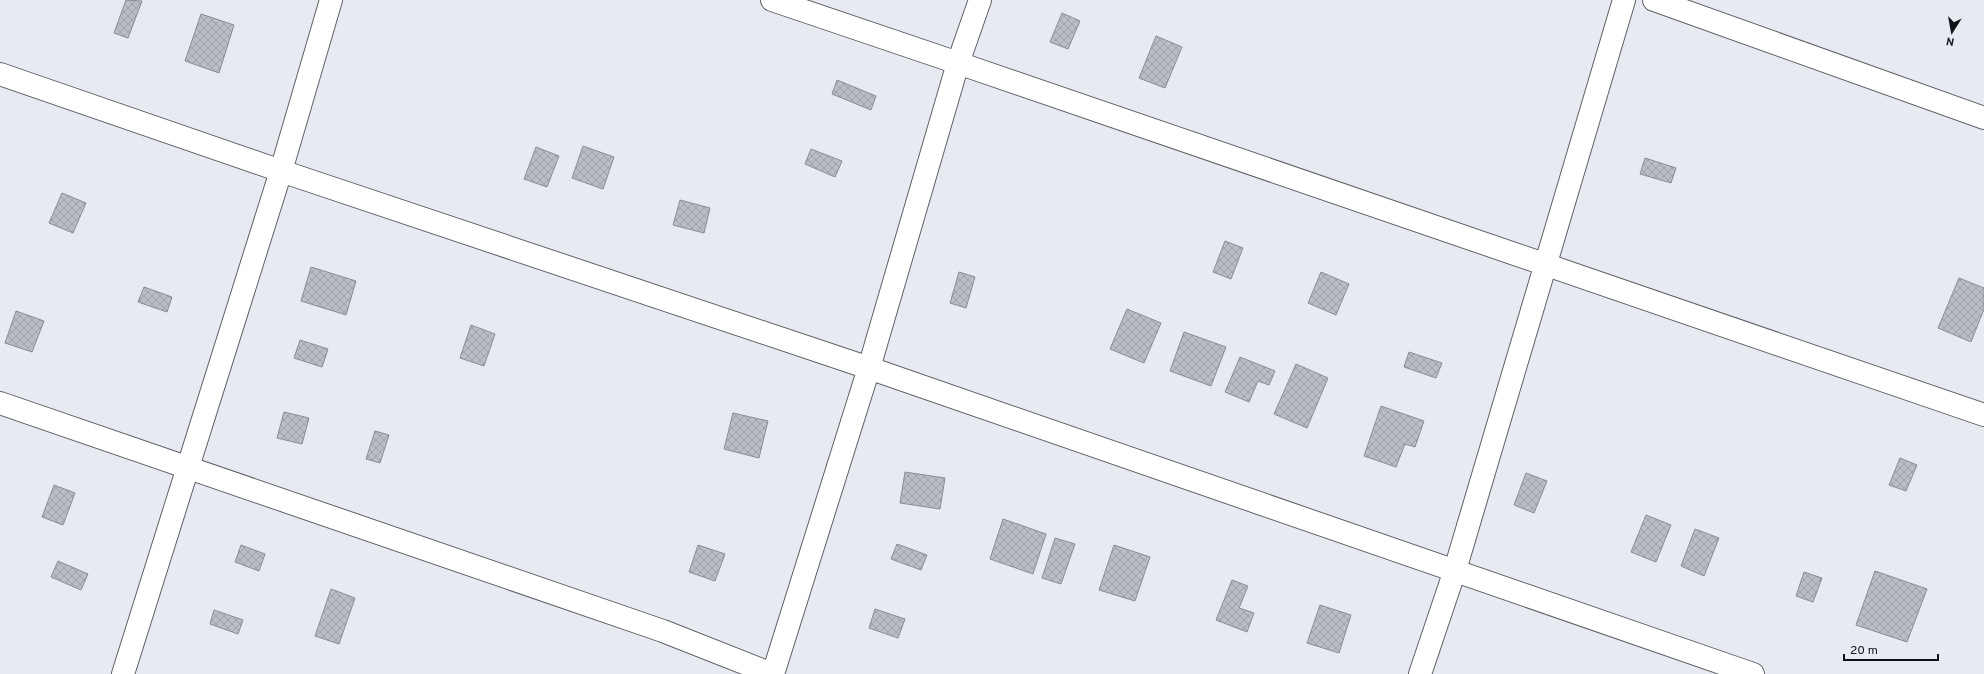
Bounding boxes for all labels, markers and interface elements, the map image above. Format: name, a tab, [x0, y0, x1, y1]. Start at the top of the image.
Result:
north arrow	[1932, 12, 1972, 52]
text: N	[1945, 33, 1955, 48]
scale bar	[1844, 636, 1938, 662]
text: 20 m	[1850, 643, 1878, 659]

